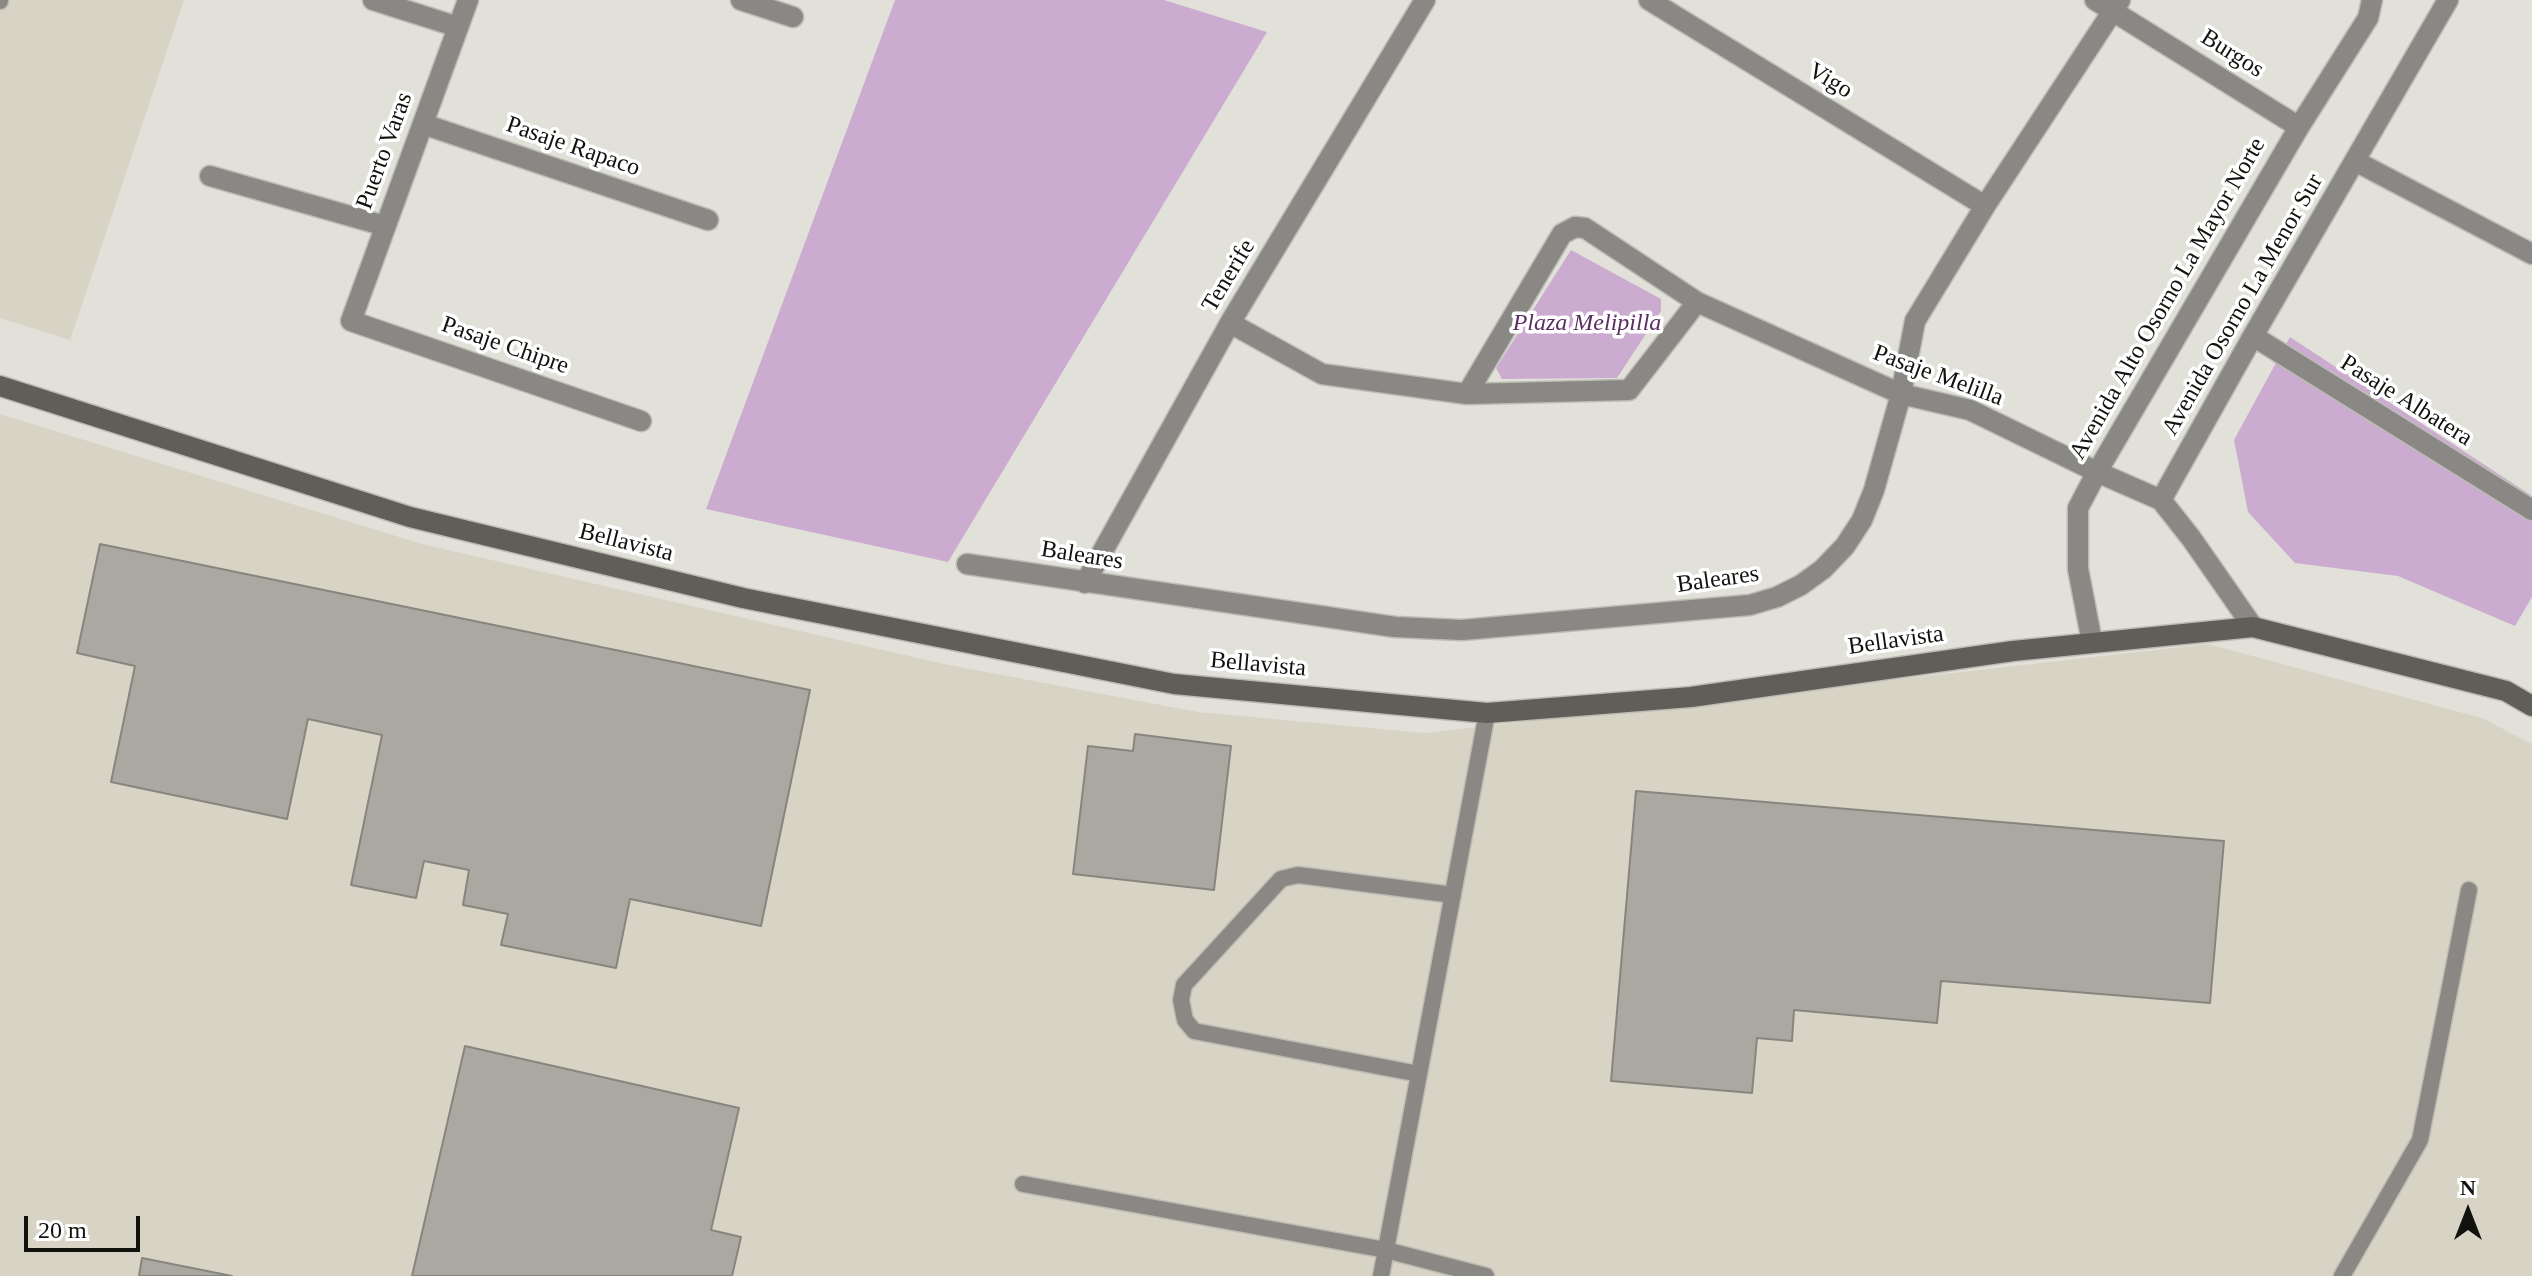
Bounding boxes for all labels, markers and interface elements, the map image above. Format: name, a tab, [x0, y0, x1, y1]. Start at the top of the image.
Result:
street label: Burgos	[2195, 24, 2269, 84]
street label: Vigo	[1803, 57, 1857, 105]
street label: Puerto Varas	[351, 89, 419, 213]
street label: Pasaje Rapaco	[502, 111, 644, 183]
street label: Avenida Alto Osorno La Mayor Norte	[2064, 133, 2272, 465]
street label: Avenida Osorno La Menor Sur	[2156, 169, 2330, 441]
street label: Tenerife	[1196, 234, 1262, 318]
park label: Plaza Melipilla	[1513, 310, 1661, 338]
street label: Pasaje Chipre	[438, 311, 572, 381]
street label: Pasaje Melilla	[1869, 339, 2007, 413]
street label: Pasaje Albatera	[2335, 349, 2477, 453]
street label: Bellavista	[576, 517, 676, 569]
street label: Baleares	[1039, 535, 1125, 577]
street label: Baleares	[1675, 560, 1761, 600]
street label: Bellavista	[1846, 620, 1946, 662]
street label: Bellavista	[1209, 646, 1307, 684]
north arrow	[2428, 1172, 2508, 1252]
text: N	[2460, 1175, 2476, 1200]
scale bar	[28, 1200, 144, 1250]
text: 20 m	[38, 1217, 87, 1243]

